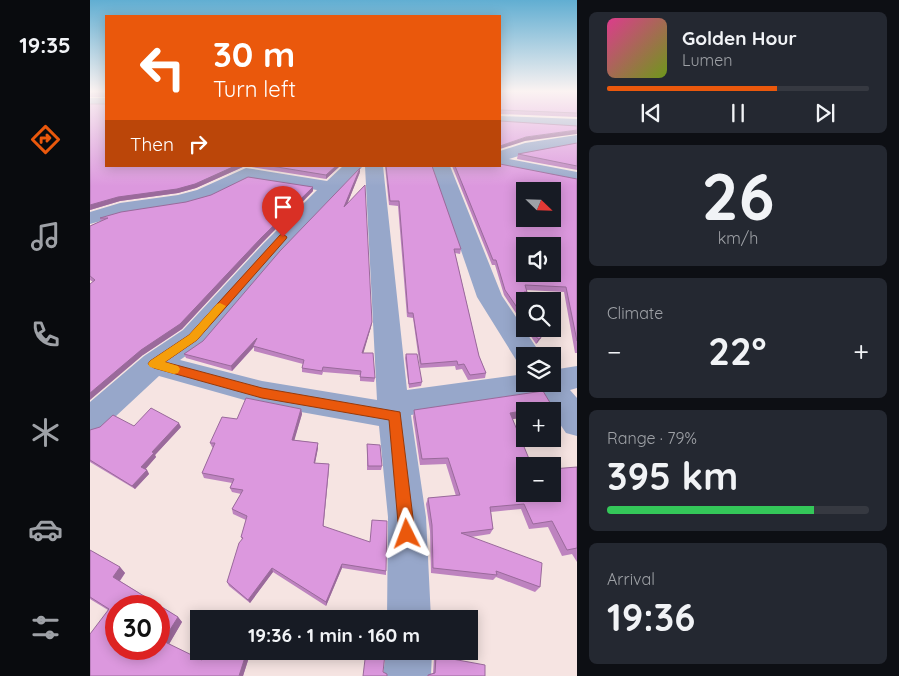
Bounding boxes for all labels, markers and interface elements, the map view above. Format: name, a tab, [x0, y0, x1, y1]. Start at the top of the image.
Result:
text: Golden Hour	[682, 26, 797, 50]
text: 19:35	[19, 31, 71, 59]
text: 30 m	[213, 32, 295, 76]
icon: left	[130, 35, 195, 100]
text: Lumen	[682, 50, 733, 70]
text: Turn left	[213, 75, 296, 103]
icon: previous	[637, 99, 665, 127]
icon: pause	[724, 99, 752, 127]
icon: next	[811, 99, 839, 127]
icon: directions	[28, 122, 63, 157]
icon: right	[184, 130, 212, 158]
text: Then	[130, 132, 174, 156]
text: 26	[702, 155, 774, 236]
north arrow	[516, 182, 561, 228]
map controls	[516, 182, 561, 502]
pin	[262, 186, 304, 237]
icon: arrive	[269, 193, 297, 221]
icon: music	[28, 219, 63, 254]
text: km/h	[718, 228, 758, 248]
button: sound	[516, 237, 561, 282]
button: search	[516, 292, 561, 337]
text: Climate	[607, 303, 663, 323]
icon: phone	[28, 317, 63, 352]
text: 22°	[708, 327, 766, 375]
text: −	[607, 334, 622, 369]
text: +	[853, 334, 869, 369]
button: layers	[516, 347, 561, 392]
button: +	[516, 402, 561, 447]
icon: climate	[28, 415, 63, 450]
text: Range · 79%	[607, 428, 697, 448]
text: 395 km	[607, 452, 738, 500]
button: −	[516, 457, 561, 502]
position arrow	[380, 507, 432, 559]
icon: car	[28, 512, 63, 547]
text: Arrival	[607, 569, 655, 589]
text: 19:36	[607, 593, 695, 641]
speed limit sign: 30	[105, 595, 170, 660]
icon: filters	[28, 610, 63, 645]
text: 19:36 · 1 min · 160 m	[248, 623, 420, 647]

